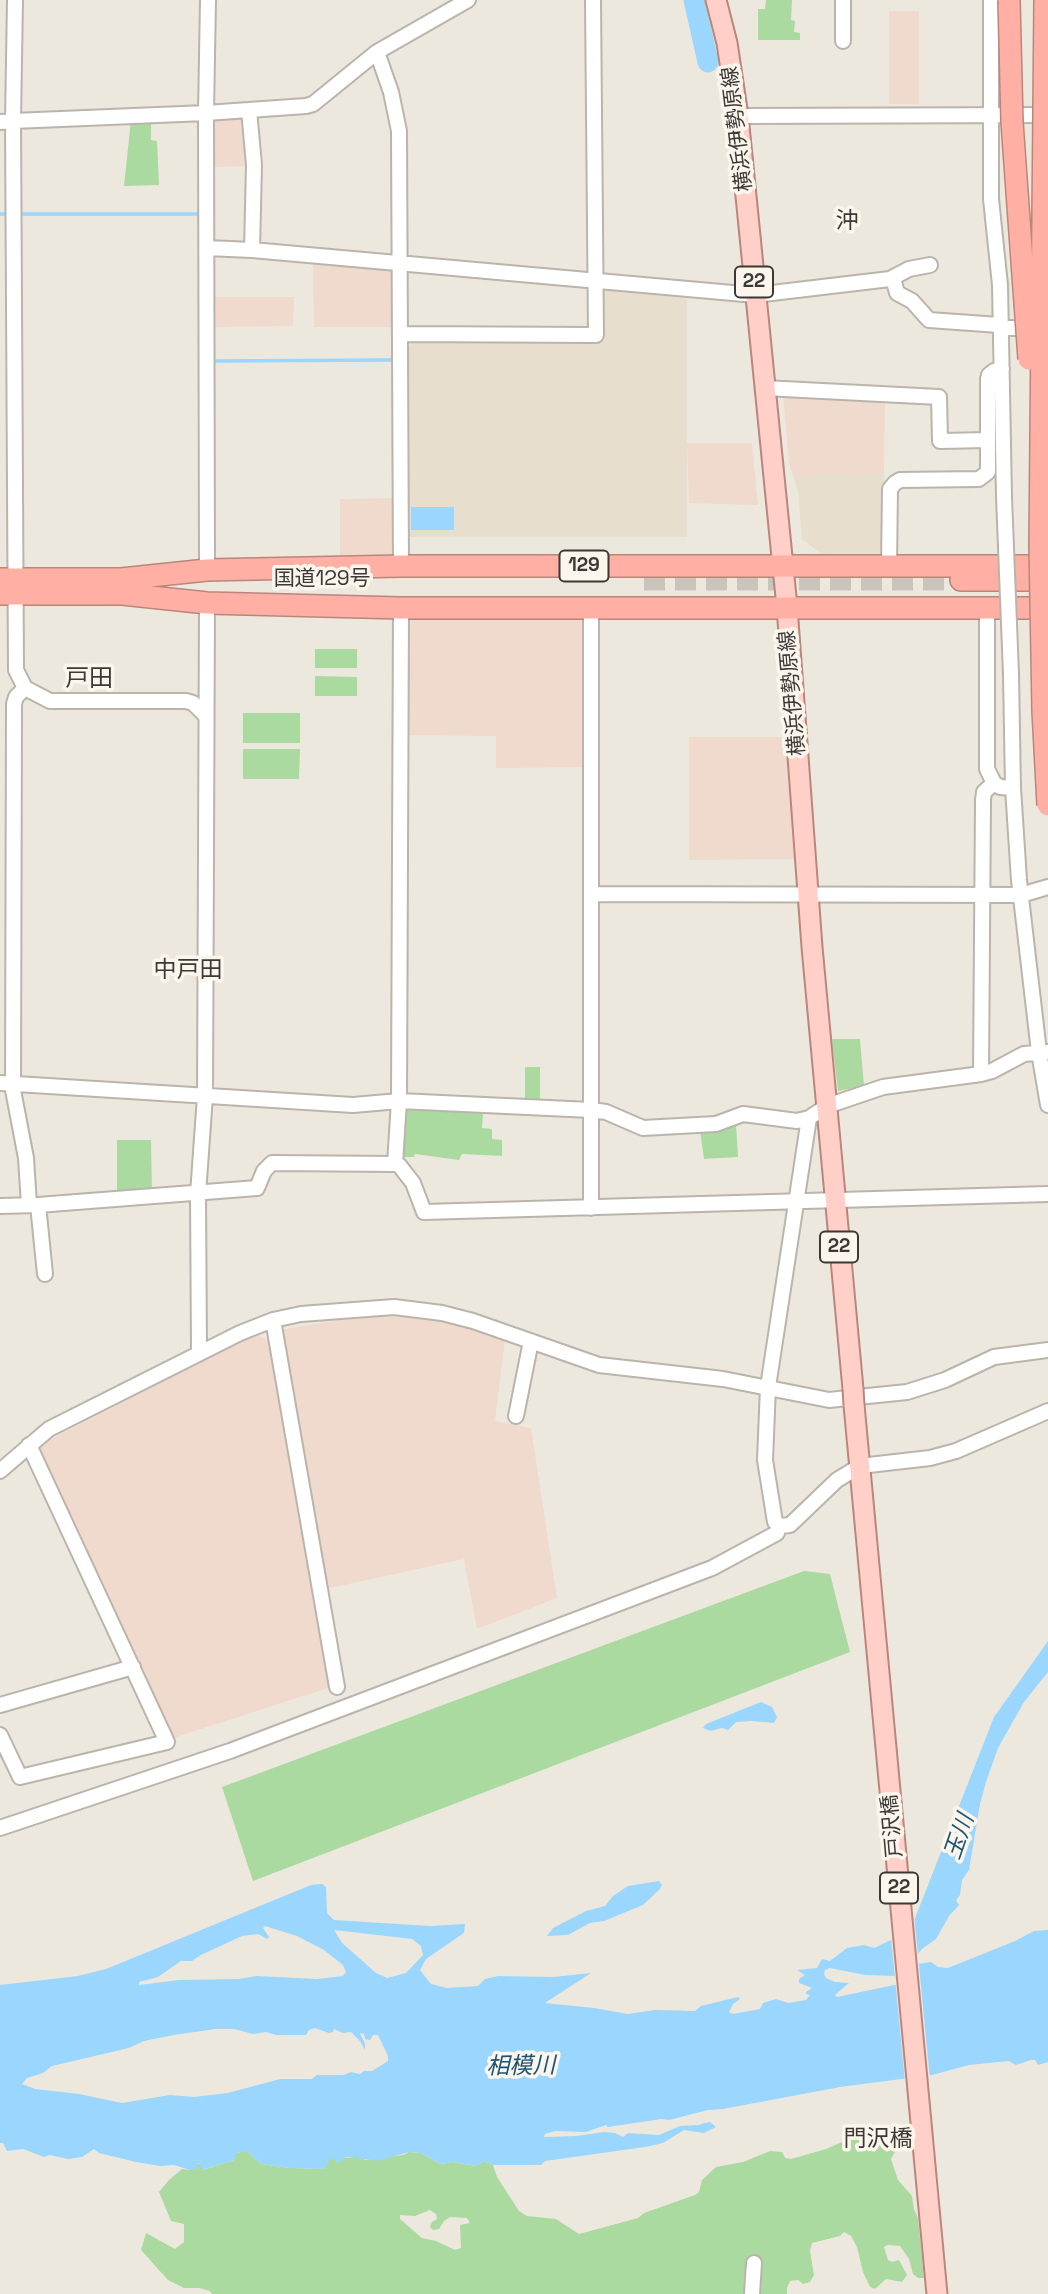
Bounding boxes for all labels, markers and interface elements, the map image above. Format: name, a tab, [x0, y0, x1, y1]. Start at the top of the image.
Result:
street label: 横浜伊勢原線	[718, 65, 758, 193]
district label: 沖	[836, 208, 858, 236]
road number: 22	[735, 266, 773, 298]
road number: 129	[560, 551, 608, 582]
street label: 国道129号	[273, 566, 371, 592]
street label: 横浜伊勢原線	[775, 629, 811, 757]
district label: 戸田	[65, 665, 113, 693]
district label: 中戸田	[154, 957, 222, 985]
road number: 22	[820, 1232, 858, 1262]
street label: 戸沢橋	[878, 1794, 908, 1858]
water label: 玉川	[939, 1811, 981, 1863]
road number: 22	[880, 1872, 918, 1904]
water label: 相模川	[486, 2053, 556, 2081]
district label: 門沢橋	[844, 2126, 912, 2154]

